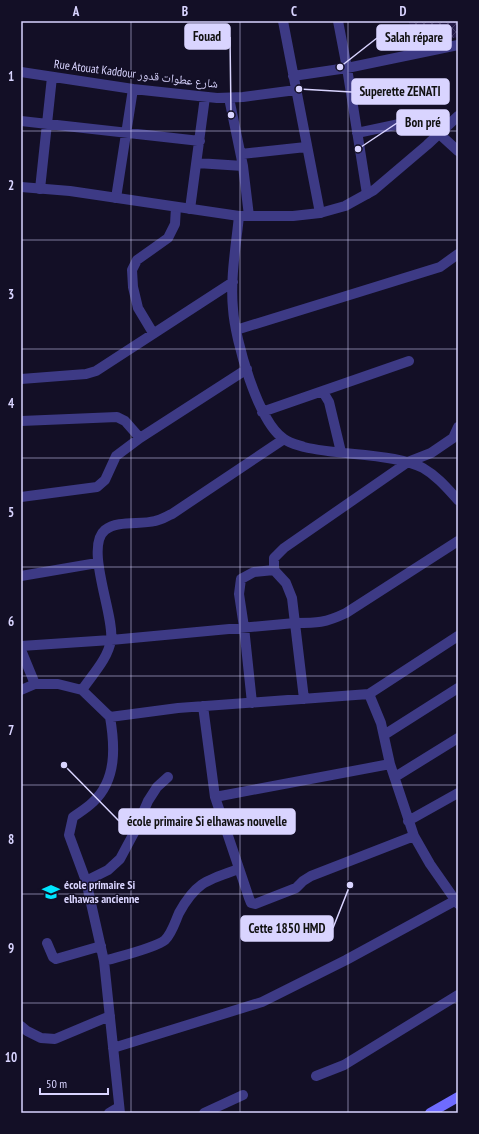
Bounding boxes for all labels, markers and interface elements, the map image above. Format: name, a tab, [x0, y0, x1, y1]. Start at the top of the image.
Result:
text: A	[72, 3, 80, 20]
text: B	[182, 3, 188, 20]
text: C	[291, 3, 297, 20]
text: D	[400, 3, 407, 20]
callout: Fouad	[185, 24, 230, 49]
callout: Salah répare	[377, 25, 451, 50]
text: Fouad	[193, 28, 221, 45]
text: Salah répare	[385, 29, 443, 46]
street label: Rue Atouat Kaddour شارع عطوات قدور	[53, 56, 219, 92]
text: 1	[8, 68, 14, 85]
callout: Superette ZENATI	[352, 79, 449, 104]
text: Superette ZENATI	[359, 83, 441, 100]
callout: Bon pré	[397, 110, 449, 135]
text: Bon pré	[405, 114, 441, 131]
text: 2	[8, 177, 14, 194]
text: 3	[8, 286, 14, 303]
text: 4	[8, 395, 15, 412]
text: 5	[8, 504, 14, 521]
text: 6	[8, 613, 14, 630]
text: 7	[8, 722, 14, 739]
callout: école primaire Si elhawas nouvelle	[119, 809, 295, 834]
text: école primaire Si elhawas nouvelle	[127, 813, 288, 830]
text: 8	[8, 831, 14, 848]
place label: école primaire Si elhawas ancienne	[64, 877, 139, 906]
school or university icon: école primaire Si elhawas ancienne	[41, 882, 61, 902]
callout: Cette 1850 HMD	[241, 916, 333, 941]
text: Cette 1850 HMD	[249, 920, 325, 937]
text: 9	[8, 940, 14, 957]
text: 10	[5, 1049, 17, 1066]
scale bar	[40, 1070, 108, 1096]
text: 50 m	[46, 1076, 67, 1091]

